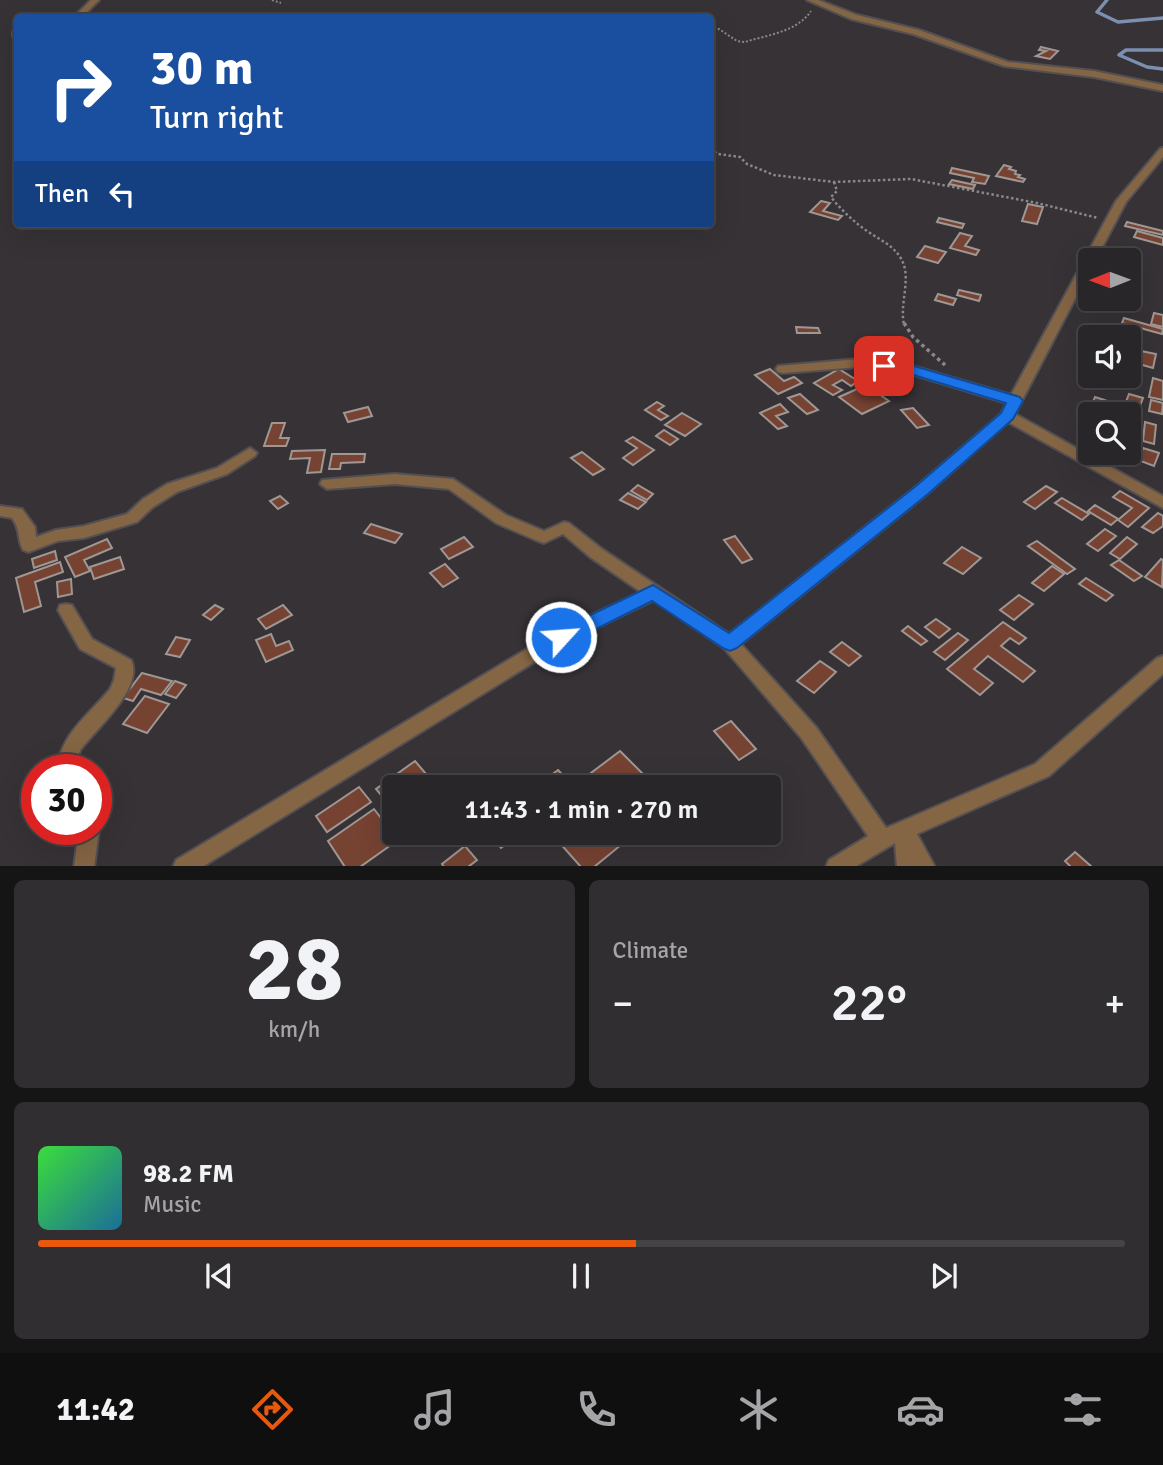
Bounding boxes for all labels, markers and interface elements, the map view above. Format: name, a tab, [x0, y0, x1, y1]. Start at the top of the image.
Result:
text: 30 m	[150, 38, 253, 98]
icon: right	[35, 42, 126, 133]
text: Turn right	[150, 98, 283, 137]
icon: left	[103, 175, 141, 213]
text: Then	[35, 178, 89, 210]
north arrow	[1078, 248, 1141, 312]
map controls	[1078, 248, 1141, 465]
button: sound	[1078, 325, 1141, 388]
pin	[854, 336, 914, 396]
icon: arrive	[865, 347, 903, 385]
button: search	[1078, 402, 1141, 465]
position arrow	[524, 600, 598, 674]
speed limit sign: 30	[21, 754, 112, 845]
text: 11:43 · 1 min · 270 m	[465, 794, 698, 826]
text: 28	[245, 913, 343, 1026]
text: Climate	[613, 936, 688, 965]
text: 22°	[831, 971, 907, 1035]
text: −	[613, 980, 633, 1027]
text: +	[1104, 980, 1125, 1027]
text: km/h	[268, 1015, 320, 1044]
text: 98.2 FM	[143, 1158, 234, 1190]
text: Music	[143, 1190, 201, 1219]
icon: previous	[200, 1257, 238, 1295]
icon: pause	[562, 1257, 600, 1295]
icon: next	[925, 1257, 963, 1295]
icon: directions	[248, 1385, 297, 1434]
icon: music	[410, 1385, 459, 1434]
icon: phone	[572, 1385, 621, 1434]
icon: climate	[734, 1385, 783, 1434]
icon: car	[896, 1385, 945, 1434]
icon: filters	[1058, 1385, 1107, 1434]
text: 11:42	[56, 1390, 135, 1429]

